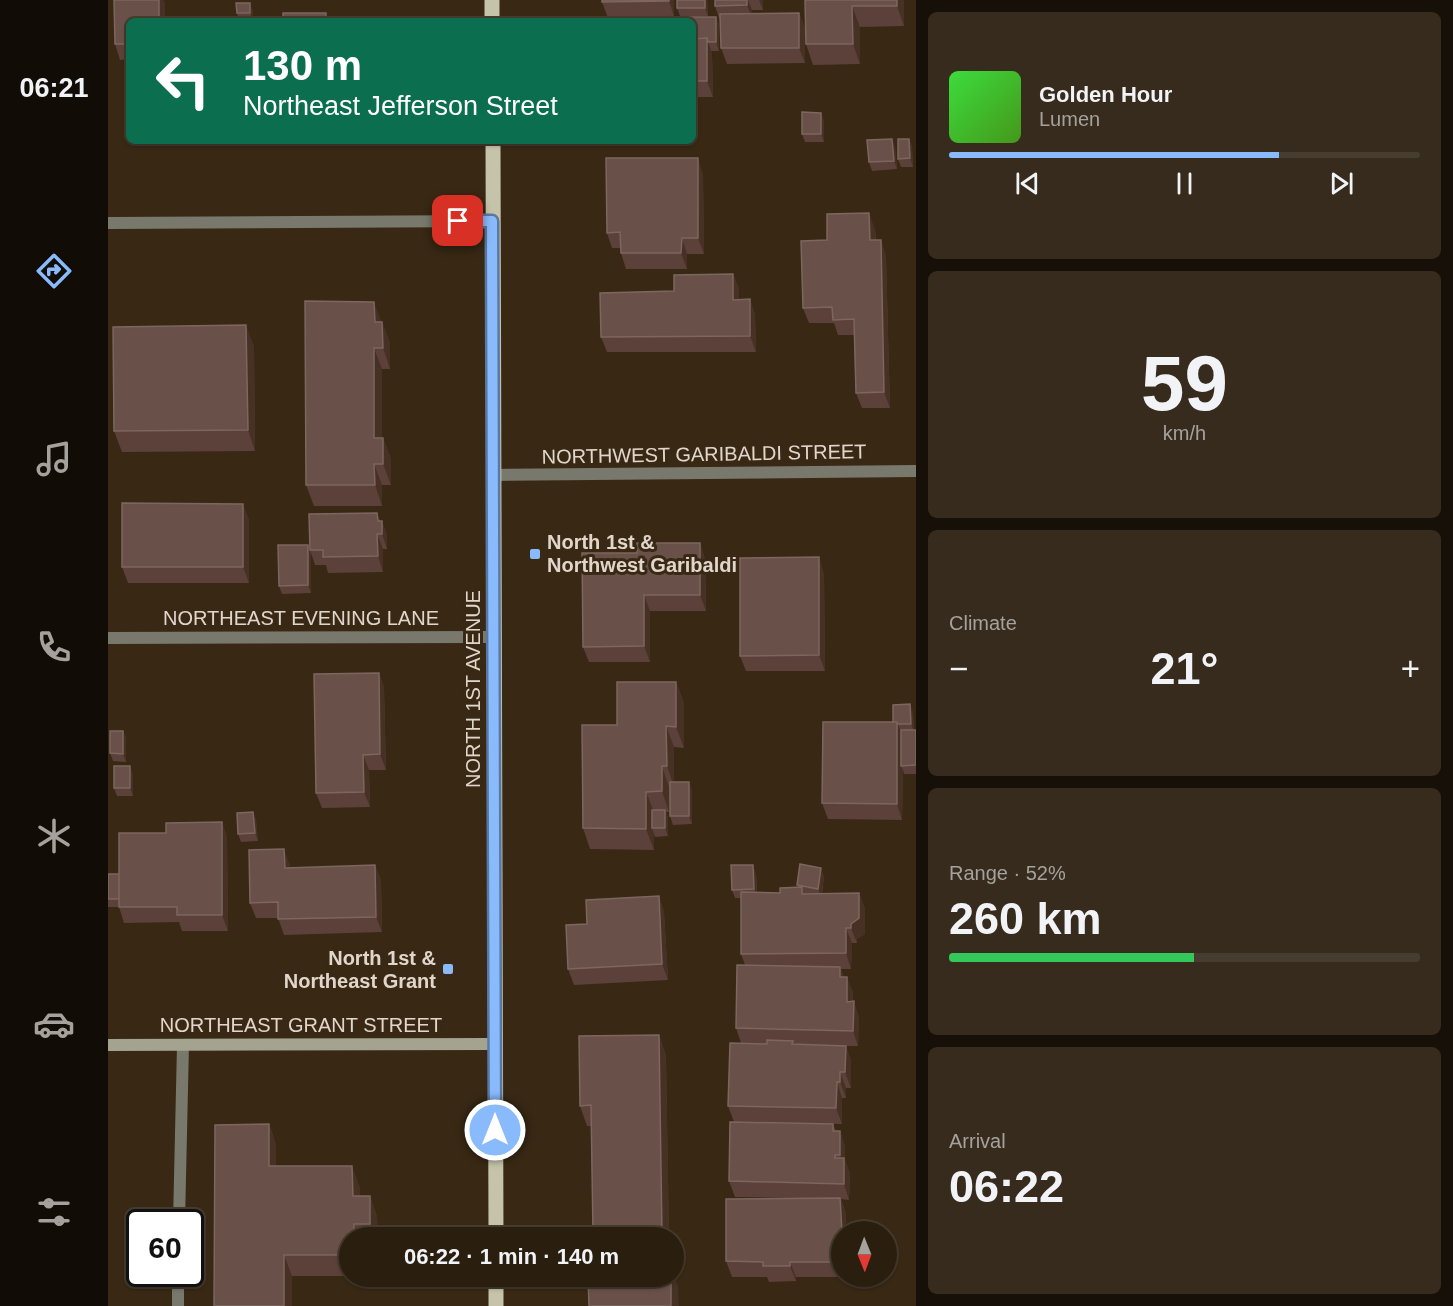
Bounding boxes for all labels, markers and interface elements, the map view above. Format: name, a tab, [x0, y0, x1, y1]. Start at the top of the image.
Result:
icon: left	[144, 42, 222, 120]
text: 130 m	[243, 42, 362, 89]
text: 06:21	[19, 73, 89, 103]
text: Golden Hour	[1039, 82, 1172, 107]
text: Northeast Jefferson Street	[243, 91, 558, 121]
text: Lumen	[1039, 108, 1100, 130]
icon: previous	[1011, 167, 1044, 200]
icon: pause	[1168, 167, 1201, 200]
icon: next	[1325, 167, 1358, 200]
pin	[432, 195, 483, 246]
icon: arrive	[441, 204, 474, 237]
icon: directions	[33, 250, 75, 292]
text: 59	[1141, 339, 1228, 427]
text: km/h	[1163, 422, 1206, 444]
icon: music	[33, 438, 75, 480]
street label: NORTHWEST GARIBALDI STREET	[541, 440, 867, 468]
place label: North 1st & Northwest Garibaldi	[547, 531, 737, 576]
marker: North 1st & Northwest Garibaldi	[528, 547, 542, 561]
street label: NORTH 1ST AVENUE	[462, 590, 484, 788]
street label: NORTHEAST EVENING LANE	[163, 607, 439, 629]
text: Climate	[949, 612, 1017, 634]
icon: phone	[33, 626, 75, 668]
text: 21°	[1150, 643, 1219, 694]
text: −	[949, 650, 968, 687]
text: +	[1401, 650, 1420, 687]
icon: climate	[33, 815, 75, 857]
text: Range · 52%	[949, 862, 1066, 884]
text: 260 km	[949, 893, 1102, 944]
place label: North 1st & Northeast Grant	[284, 947, 436, 992]
marker: North 1st & Northeast Grant	[441, 962, 455, 976]
icon: car	[33, 1003, 75, 1045]
street label: NORTHEAST GRANT STREET	[160, 1014, 442, 1036]
position arrow	[463, 1098, 527, 1162]
text: Arrival	[949, 1130, 1006, 1152]
text: 06:22	[949, 1161, 1064, 1212]
icon: filters	[33, 1191, 75, 1233]
speed limit sign: 60	[126, 1209, 204, 1287]
north arrow	[831, 1221, 897, 1287]
map controls	[831, 1221, 897, 1287]
text: 06:22 · 1 min · 140 m	[404, 1244, 619, 1269]

